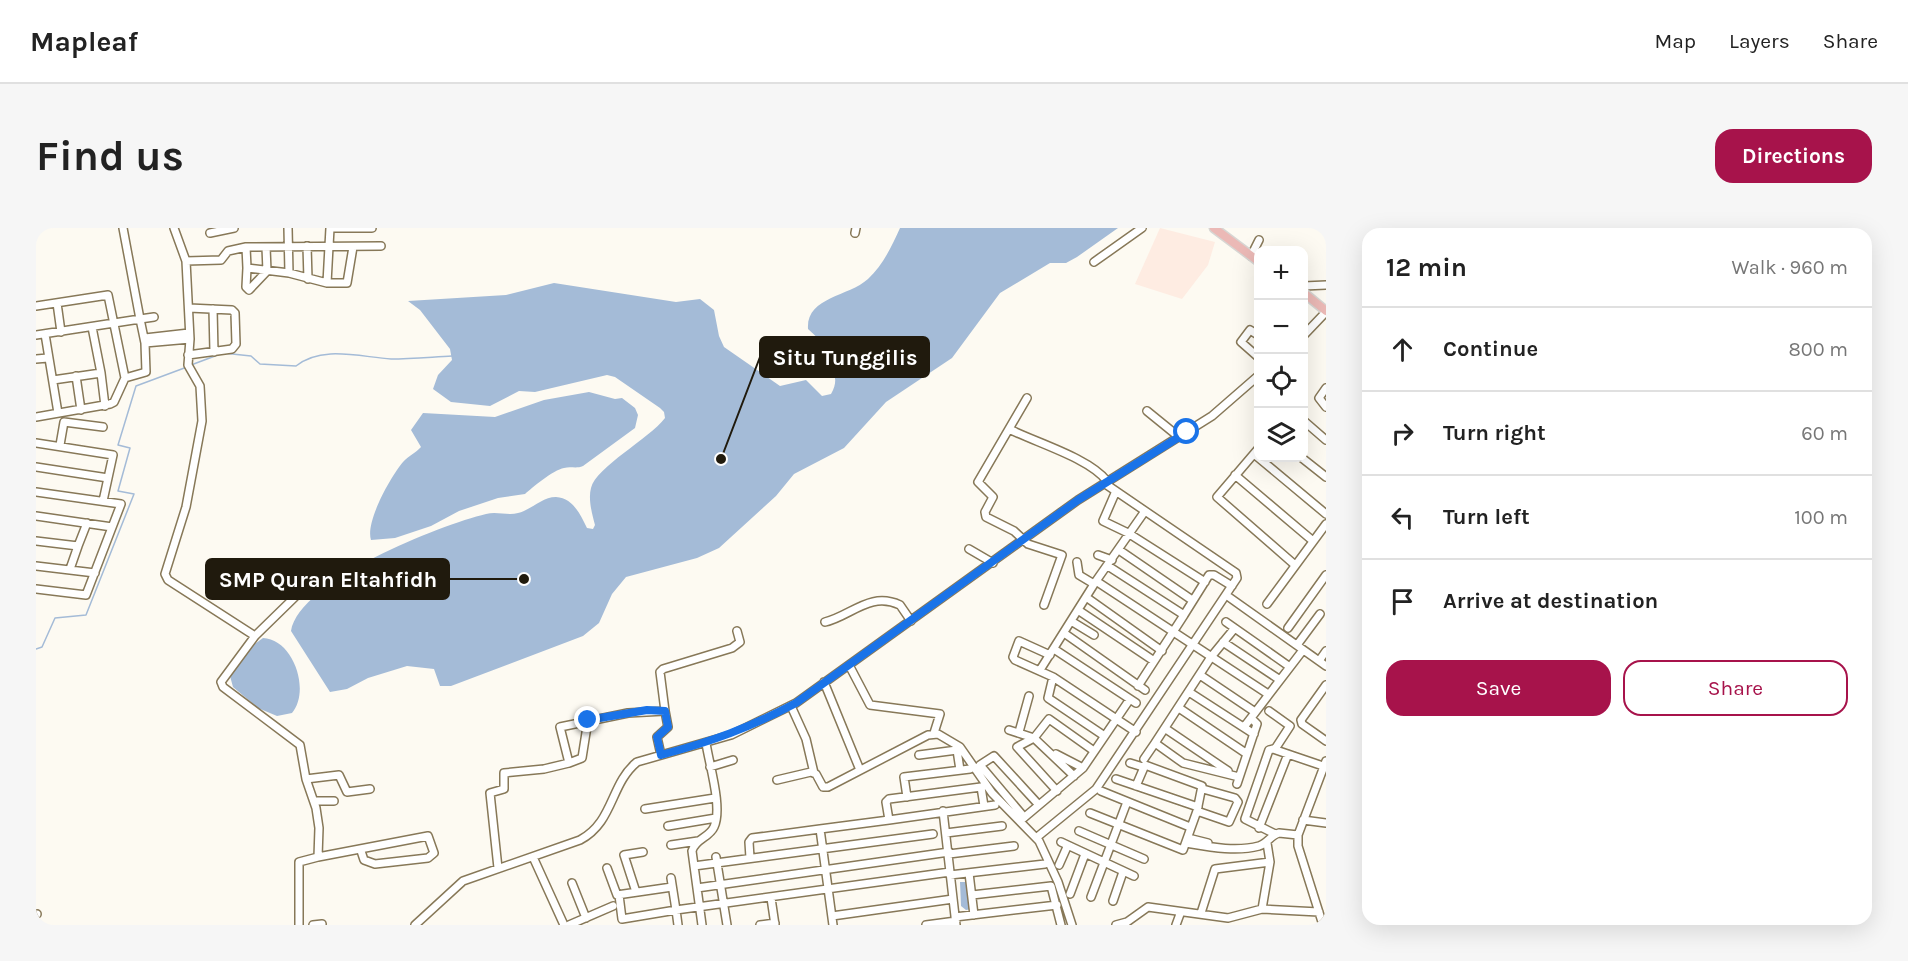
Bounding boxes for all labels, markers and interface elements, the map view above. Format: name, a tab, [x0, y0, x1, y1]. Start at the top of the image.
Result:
text: Mapleaf	[30, 25, 138, 58]
text: Map	[1654, 29, 1696, 53]
text: Layers	[1729, 29, 1790, 53]
text: Share	[1823, 29, 1878, 53]
button: Directions	[1715, 129, 1872, 183]
text: Find us	[36, 131, 184, 181]
map controls	[1254, 246, 1308, 462]
button: +	[1254, 246, 1308, 300]
text: 12 min	[1386, 252, 1467, 283]
text: Walk · 960 m	[1731, 256, 1848, 279]
button: −	[1254, 300, 1308, 354]
icon: ahead	[1386, 333, 1419, 366]
text: Continue	[1443, 336, 1538, 362]
callout: Situ Tunggilis	[760, 337, 929, 377]
text: 800 m	[1789, 338, 1848, 361]
text: Situ Tunggilis	[773, 345, 918, 371]
button: locate	[1254, 354, 1308, 408]
button: layers	[1254, 408, 1308, 462]
icon: right	[1386, 417, 1419, 450]
route start	[1173, 418, 1199, 444]
text: Turn right	[1443, 420, 1546, 446]
text: 60 m	[1801, 422, 1848, 445]
icon: left	[1386, 501, 1419, 534]
text: Turn left	[1443, 504, 1530, 530]
text: 100 m	[1794, 506, 1848, 529]
callout: SMP Quran Eltahfidh	[206, 559, 449, 599]
text: SMP Quran Eltahfidh	[219, 567, 437, 593]
icon: arrive	[1386, 585, 1419, 618]
text: Arrive at destination	[1443, 588, 1658, 614]
button: Save	[1386, 660, 1611, 716]
button: Share	[1623, 660, 1848, 716]
route end	[574, 706, 600, 732]

